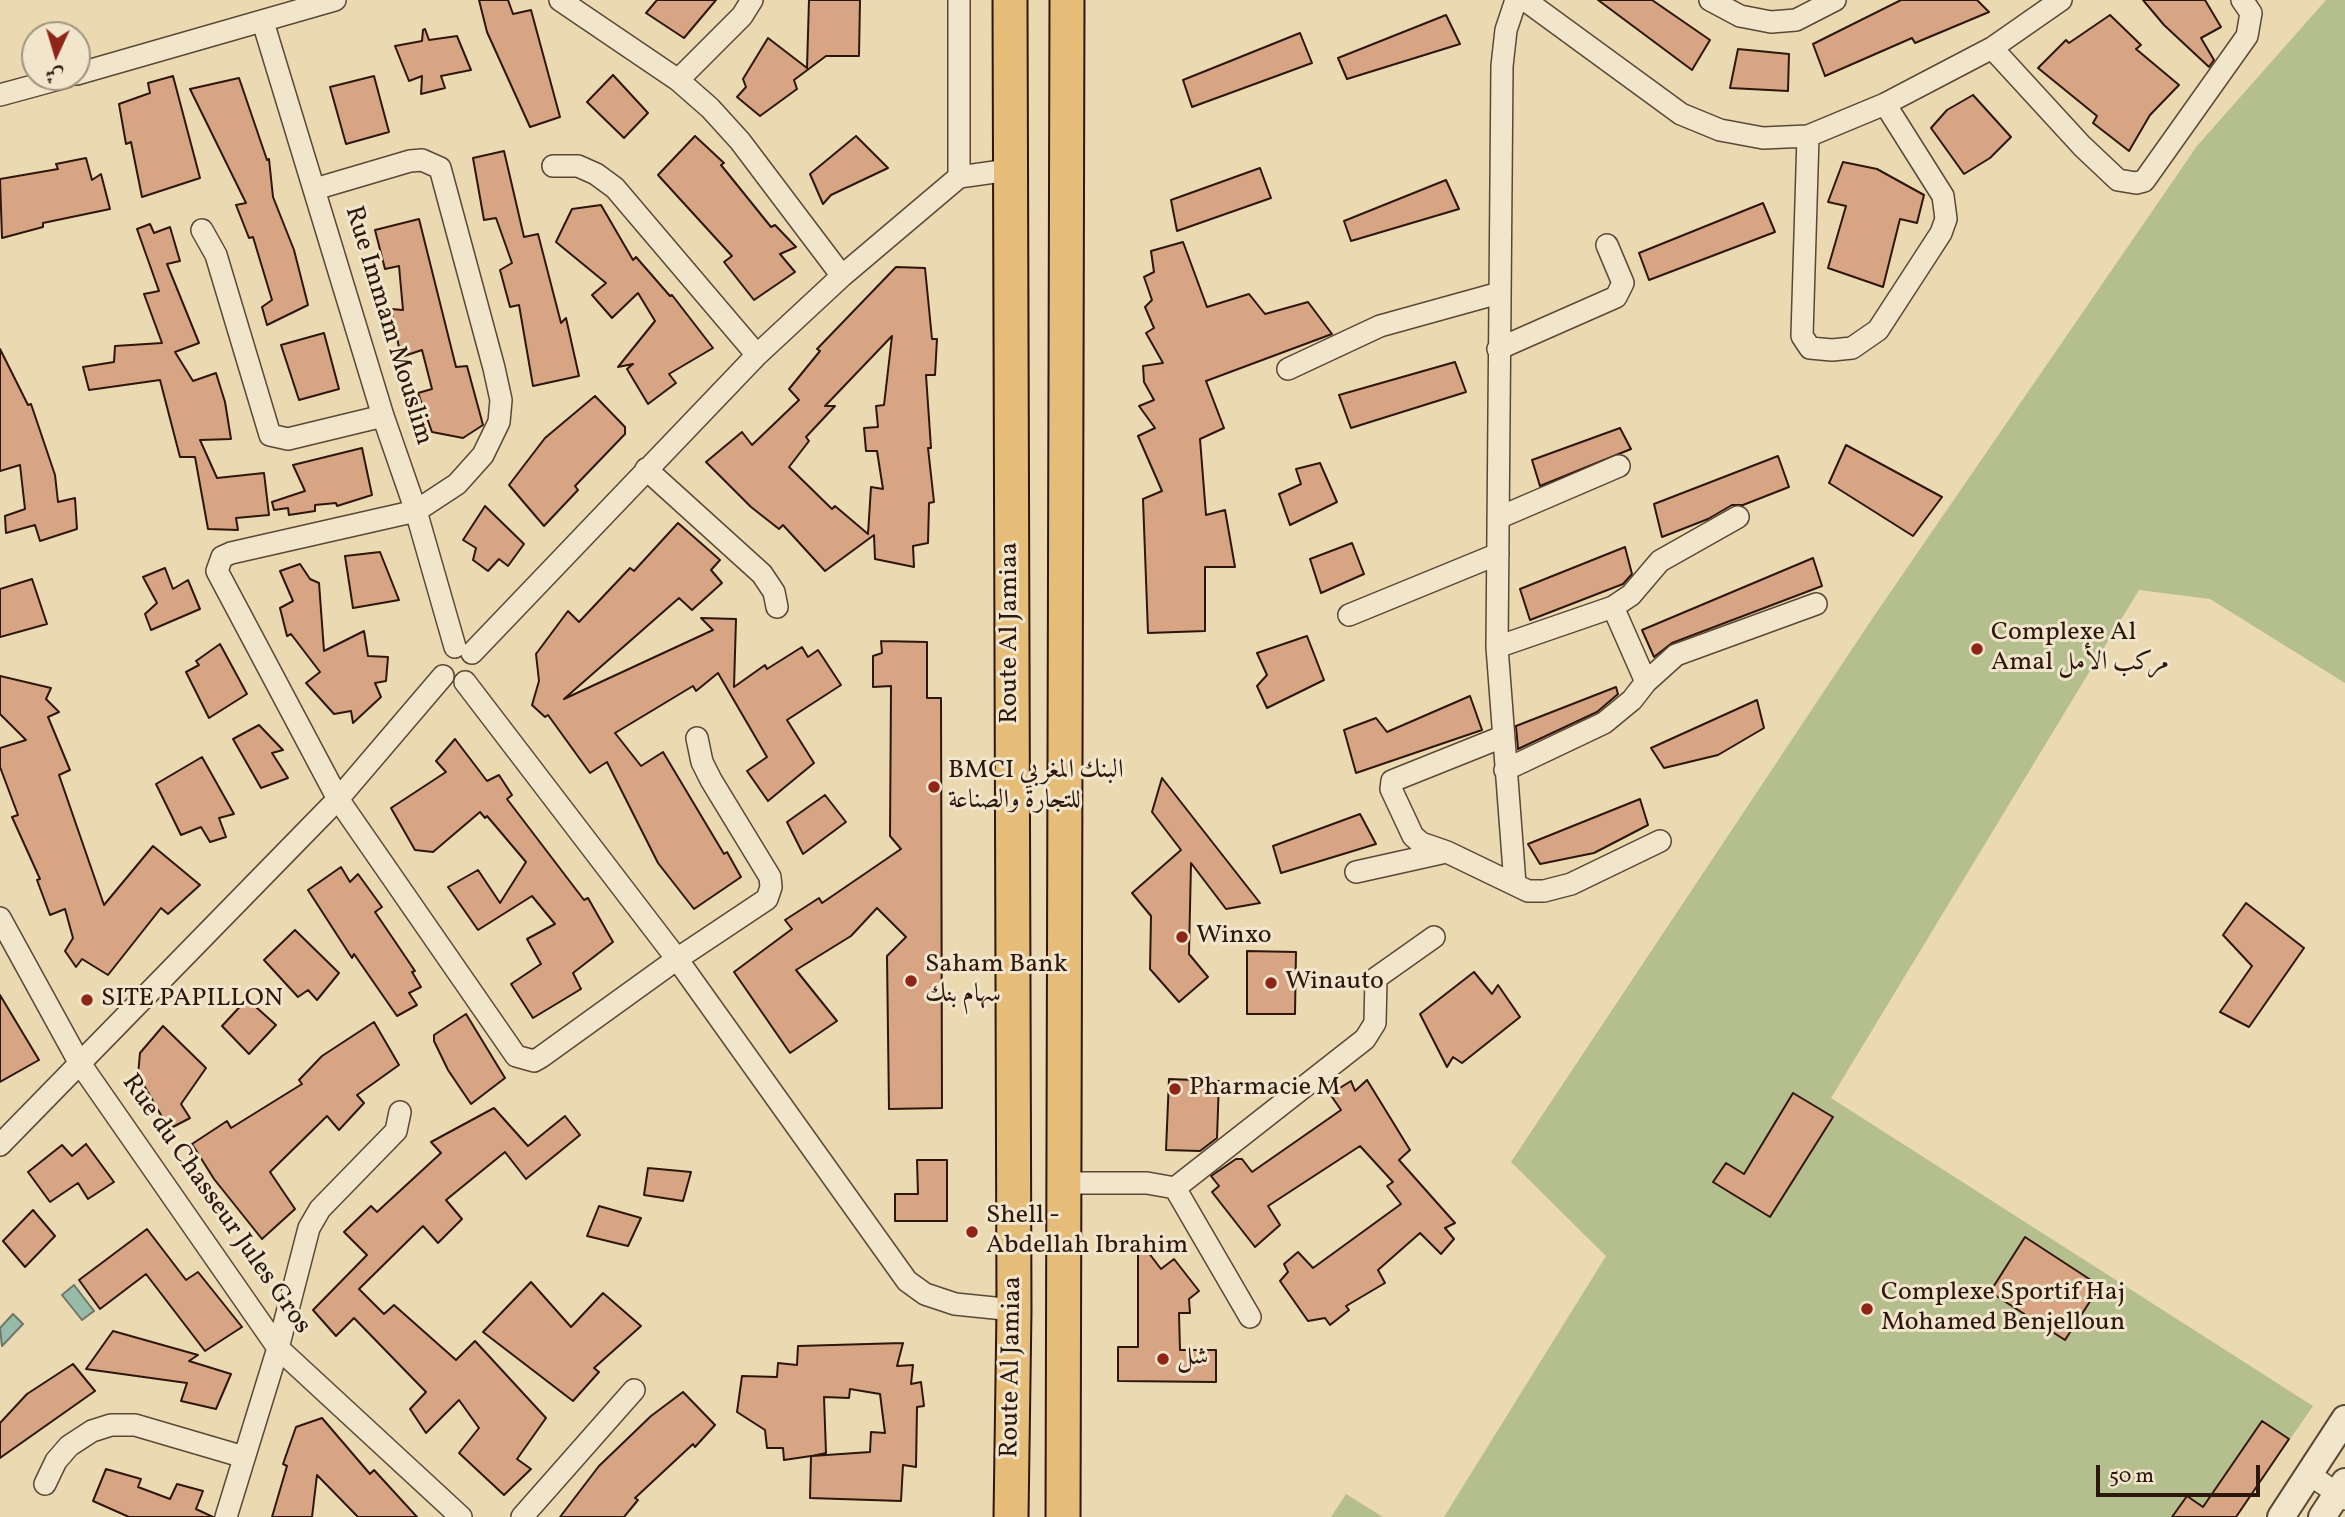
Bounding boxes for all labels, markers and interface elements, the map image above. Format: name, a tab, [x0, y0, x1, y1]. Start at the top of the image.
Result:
north arrow	[21, 21, 91, 91]
text: ش	[44, 61, 65, 89]
street label: Rue Immam Mouslim	[336, 203, 438, 449]
street label: Route Al Jamiaa	[995, 542, 1027, 724]
place label: Complexe Al Amal مركب الأمل	[1991, 618, 2169, 680]
marker: Complexe Al Amal مركب الأمل	[1969, 641, 1985, 657]
place label: BMCI البنك المغربي للتجارة والصناعة	[948, 756, 1124, 818]
marker: BMCI البنك المغربي للتجارة والصناعة	[926, 779, 942, 795]
place label: Winxo	[1196, 921, 1272, 953]
marker: Winxo	[1174, 929, 1190, 945]
place label: Saham Bank سهام بنك	[925, 950, 1068, 1012]
place label: Winauto	[1285, 967, 1384, 999]
marker: Saham Bank سهام بنك	[903, 973, 919, 989]
marker: Winauto	[1263, 975, 1279, 991]
place label: SITE PAPILLON	[101, 984, 283, 1016]
marker: SITE PAPILLON	[79, 992, 95, 1008]
street label: Rue du Chasseur Jules Gros	[113, 1069, 317, 1341]
place label: Pharmacie M	[1189, 1073, 1341, 1105]
marker: Pharmacie M	[1167, 1081, 1183, 1097]
place label: Shell - Abdellah Ibrahim	[986, 1201, 1188, 1262]
marker: Shell - Abdellah Ibrahim	[964, 1224, 980, 1240]
street label: Route Al Jamiaa	[996, 1276, 1030, 1458]
place label: Complexe Sportif Haj Mohamed Benjelloun	[1881, 1278, 2125, 1340]
marker: Complexe Sportif Haj Mohamed Benjelloun	[1859, 1301, 1875, 1317]
place label: شل	[1177, 1343, 1209, 1375]
marker: شل	[1155, 1351, 1171, 1367]
scale bar	[2100, 1450, 2264, 1494]
text: 50 m	[2109, 1462, 2154, 1491]

